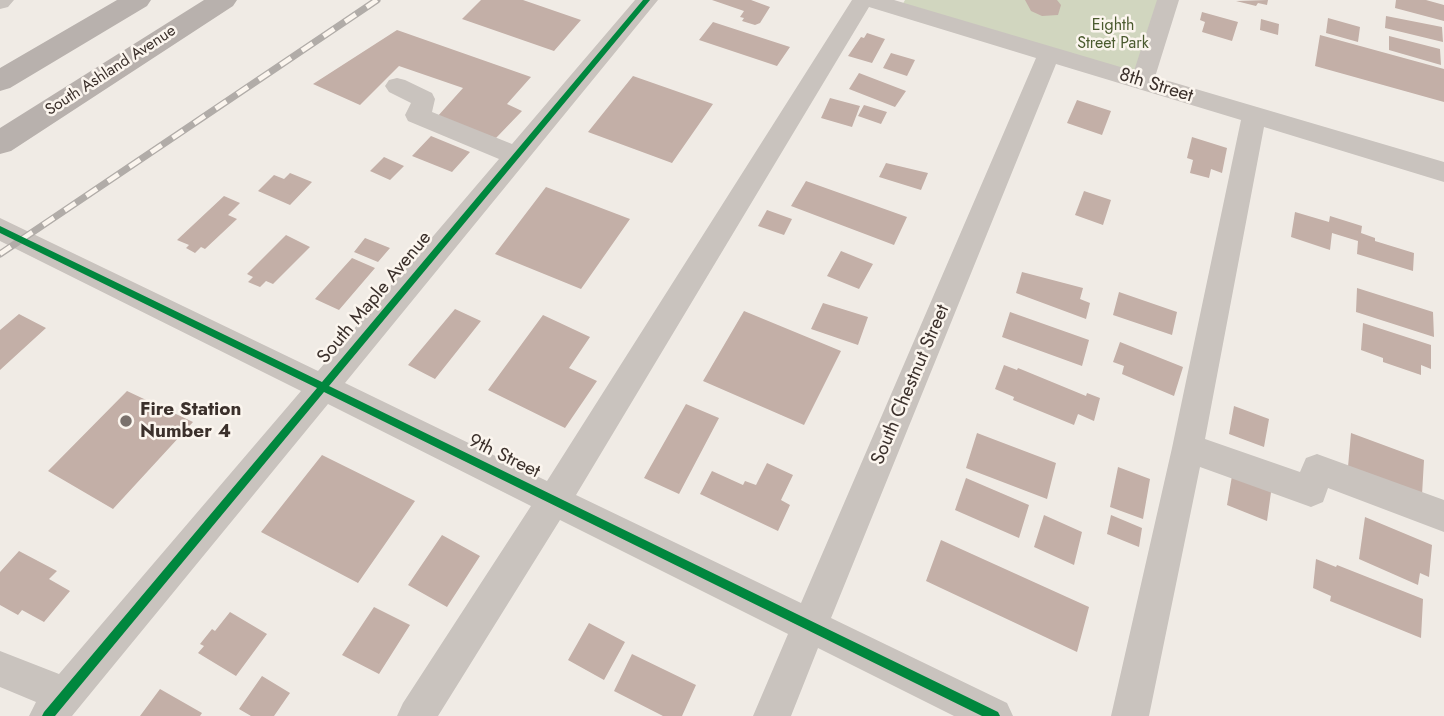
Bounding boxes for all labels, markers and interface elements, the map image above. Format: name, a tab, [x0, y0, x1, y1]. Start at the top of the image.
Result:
park label: Eighth Street Park	[1077, 16, 1149, 54]
street label: South Ashland Avenue	[42, 22, 180, 120]
street label: 8th Street	[1116, 64, 1196, 108]
street label: South Maple Avenue	[313, 227, 437, 369]
street label: South Chestnut Street	[867, 302, 955, 468]
place label: Fire Station Number 4	[140, 399, 241, 443]
marker: Fire Station Number 4	[118, 413, 134, 429]
street label: 9th Street	[465, 430, 543, 484]

